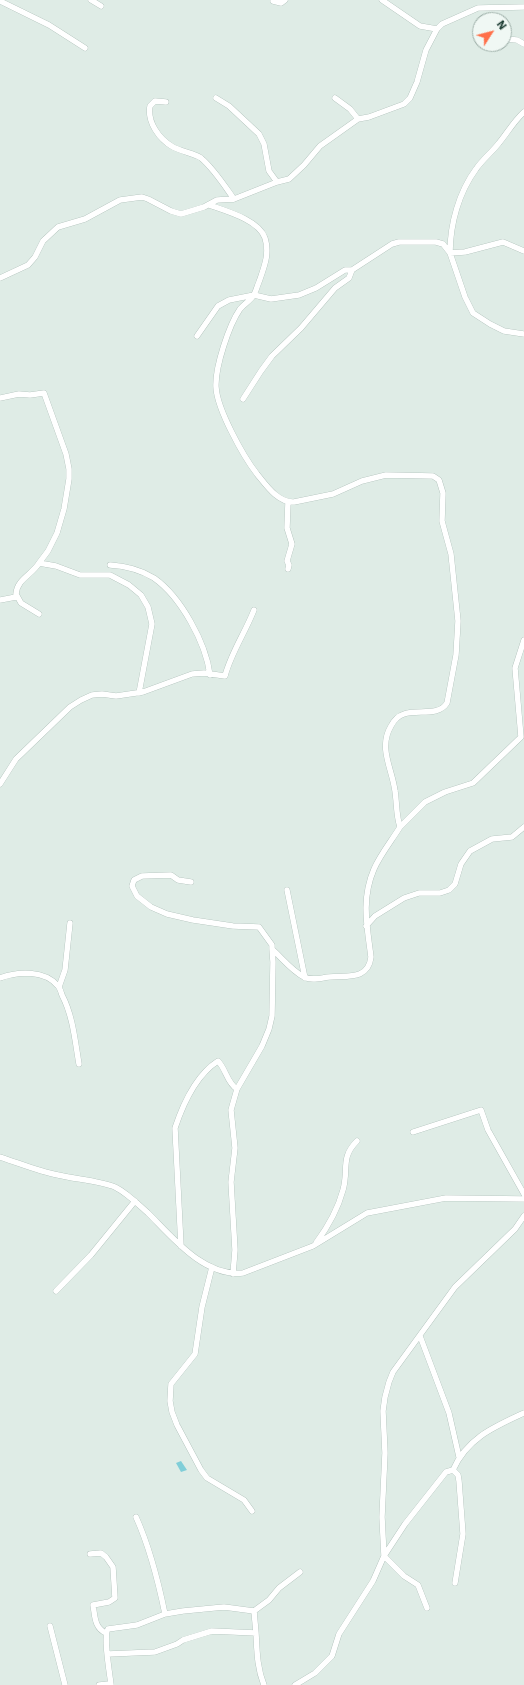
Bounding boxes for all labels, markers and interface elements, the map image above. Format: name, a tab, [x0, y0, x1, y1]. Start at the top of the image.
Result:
north arrow	[472, 12, 512, 52]
text: N	[494, 18, 509, 32]

